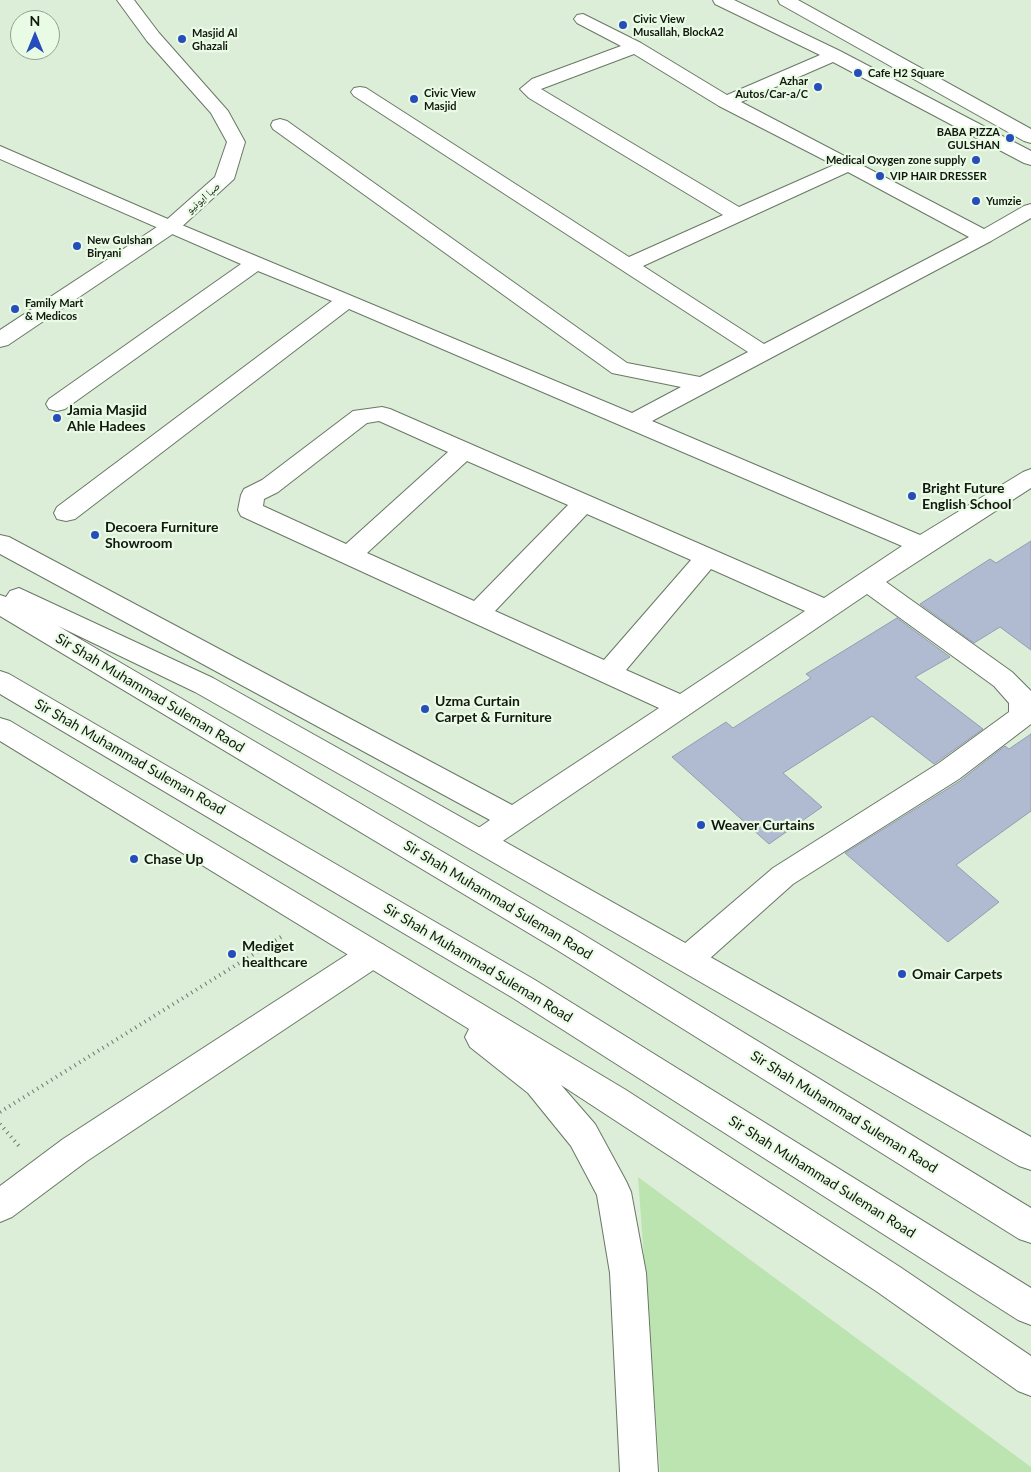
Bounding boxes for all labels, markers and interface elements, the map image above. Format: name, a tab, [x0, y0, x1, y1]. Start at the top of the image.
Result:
north arrow	[10, 10, 60, 60]
text: N	[30, 12, 40, 29]
place label: Civic View Musallah, BlockA2	[633, 12, 724, 38]
marker: Civic View Musallah, BlockA2	[617, 19, 629, 31]
place label: Masjid Al Ghazali	[192, 26, 238, 52]
marker: Masjid Al Ghazali	[176, 33, 188, 45]
place label: Cafe H2 Square	[868, 66, 944, 80]
marker: Cafe H2 Square	[852, 67, 864, 79]
place label: Azhar Autos/Car-a/C	[735, 74, 808, 100]
marker: Azhar Autos/Car-a/C	[812, 81, 824, 93]
place label: Civic View Masjid	[424, 86, 476, 112]
marker: Civic View Masjid	[408, 93, 420, 105]
place label: BABA PIZZA GULSHAN	[937, 125, 1000, 151]
marker: BABA PIZZA GULSHAN	[1004, 132, 1016, 144]
place label: Medical Oxygen zone supply	[826, 153, 966, 167]
marker: Medical Oxygen zone supply	[970, 154, 982, 166]
place label: VIP HAIR DRESSER	[890, 169, 987, 183]
marker: VIP HAIR DRESSER	[874, 170, 886, 182]
street label: صبا ایونیو	[183, 180, 223, 216]
place label: Yumzie	[986, 194, 1021, 208]
marker: Yumzie	[970, 195, 982, 207]
place label: New Gulshan Biryani	[87, 233, 152, 259]
marker: New Gulshan Biryani	[71, 240, 83, 252]
place label: Family Mart & Medicos	[25, 296, 83, 322]
marker: Family Mart & Medicos	[9, 303, 21, 315]
place label: Jamia Masjid Ahle Hadees	[67, 402, 147, 434]
marker: Jamia Masjid Ahle Hadees	[51, 412, 63, 424]
place label: Bright Future English School	[922, 480, 1012, 512]
marker: Bright Future English School	[906, 490, 918, 502]
place label: Decoera Furniture Showroom	[105, 519, 218, 552]
marker: Decoera Furniture Showroom	[89, 529, 101, 541]
street label: Sir Shah Muhammad Suleman Raod	[53, 630, 247, 756]
place label: Uzma Curtain Carpet & Furniture	[435, 693, 552, 726]
street label: Sir Shah Muhammad Suleman Road	[32, 695, 228, 819]
marker: Uzma Curtain Carpet & Furniture	[419, 703, 431, 715]
place label: Weaver Curtains	[711, 817, 815, 833]
marker: Weaver Curtains	[695, 819, 707, 831]
street label: Sir Shah Muhammad Suleman Raod	[401, 837, 595, 963]
place label: Chase Up	[144, 851, 203, 867]
marker: Chase Up	[128, 853, 140, 865]
street label: Sir Shah Muhammad Suleman Road	[381, 900, 575, 1026]
place label: Mediget healthcare	[242, 938, 307, 970]
marker: Mediget healthcare	[226, 948, 238, 960]
place label: Omair Carpets	[912, 966, 1003, 982]
marker: Omair Carpets	[896, 968, 908, 980]
street label: Sir Shah Muhammad Suleman Raod	[747, 1047, 941, 1177]
street label: Sir Shah Muhammad Suleman Road	[726, 1112, 918, 1242]

